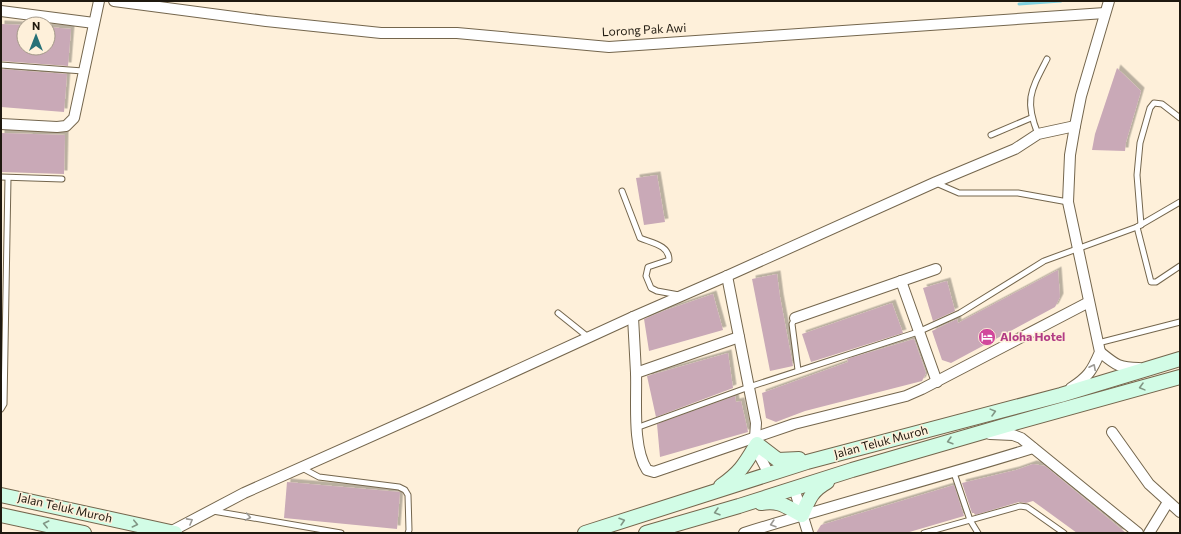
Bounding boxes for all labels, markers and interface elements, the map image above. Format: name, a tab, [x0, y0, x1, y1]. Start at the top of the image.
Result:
north arrow	[16, 16, 56, 56]
text: N	[32, 19, 40, 32]
street label: Lorong Pak Awi	[601, 20, 687, 38]
hotel icon: Aloha Hotel	[977, 327, 997, 347]
place label: Aloha Hotel	[1000, 329, 1065, 343]
one-way arrow	[1088, 363, 1096, 371]
one-way arrow	[1139, 382, 1146, 391]
one-way arrow	[990, 409, 996, 417]
street label: Jalan Teluk Muroh	[832, 422, 930, 461]
one-way arrow	[947, 436, 954, 445]
street label: Jalan Teluk Muroh	[16, 489, 114, 526]
one-way arrow	[713, 507, 720, 516]
one-way arrow	[245, 513, 251, 521]
one-way arrow	[619, 517, 626, 526]
one-way arrow	[186, 519, 193, 526]
one-way arrow	[770, 519, 777, 528]
one-way arrow	[42, 520, 49, 529]
one-way arrow	[132, 520, 138, 528]

